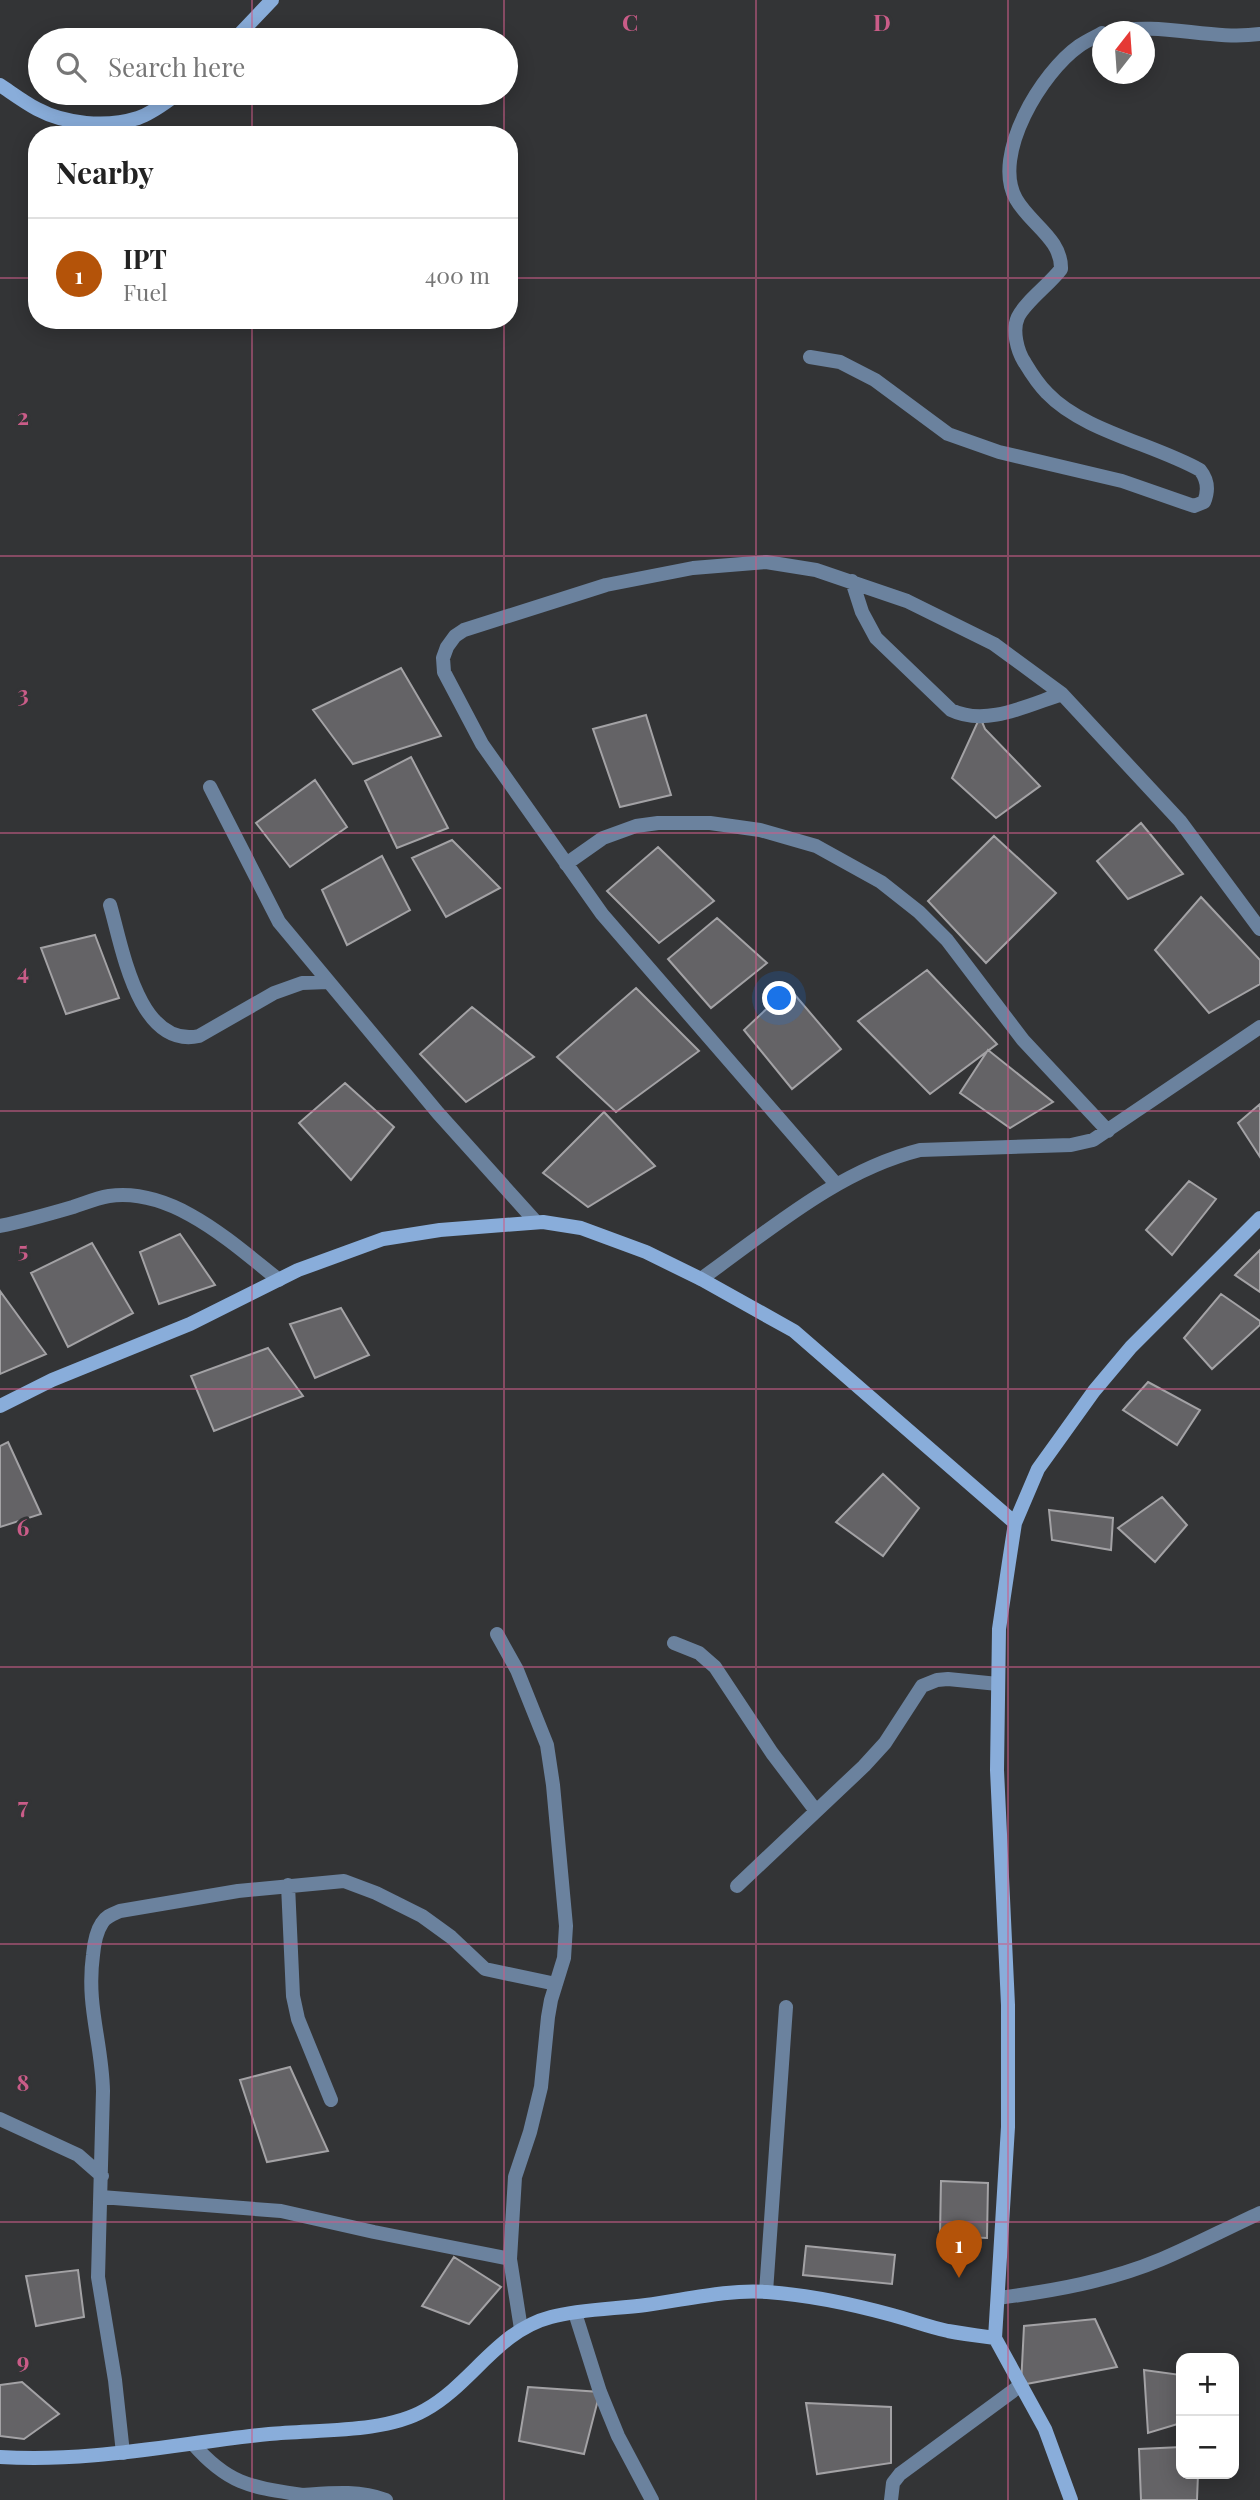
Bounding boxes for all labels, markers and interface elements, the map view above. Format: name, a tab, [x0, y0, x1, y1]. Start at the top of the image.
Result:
text: C	[622, 6, 638, 37]
text: D	[873, 6, 891, 37]
north arrow	[1092, 21, 1155, 84]
search box	[28, 28, 518, 105]
icon: search	[52, 48, 90, 86]
text: Search here	[108, 49, 245, 84]
text: Nearby	[56, 152, 154, 192]
text: IPT	[123, 241, 167, 276]
text: 1	[75, 259, 83, 290]
text: 400 m	[425, 259, 490, 290]
text: Fuel	[123, 276, 168, 307]
text: 2	[17, 400, 29, 431]
text: 3	[17, 677, 29, 708]
text: 4	[17, 955, 29, 986]
your location	[762, 981, 796, 1015]
text: 5	[18, 1233, 28, 1264]
text: 6	[17, 1511, 30, 1542]
text: 7	[18, 1789, 29, 1820]
text: 8	[17, 2066, 29, 2097]
pin: 1	[936, 2220, 982, 2278]
text: 9	[17, 2344, 29, 2375]
map controls	[1176, 2353, 1239, 2479]
button: +	[1176, 2353, 1239, 2416]
button: −	[1176, 2416, 1239, 2479]

